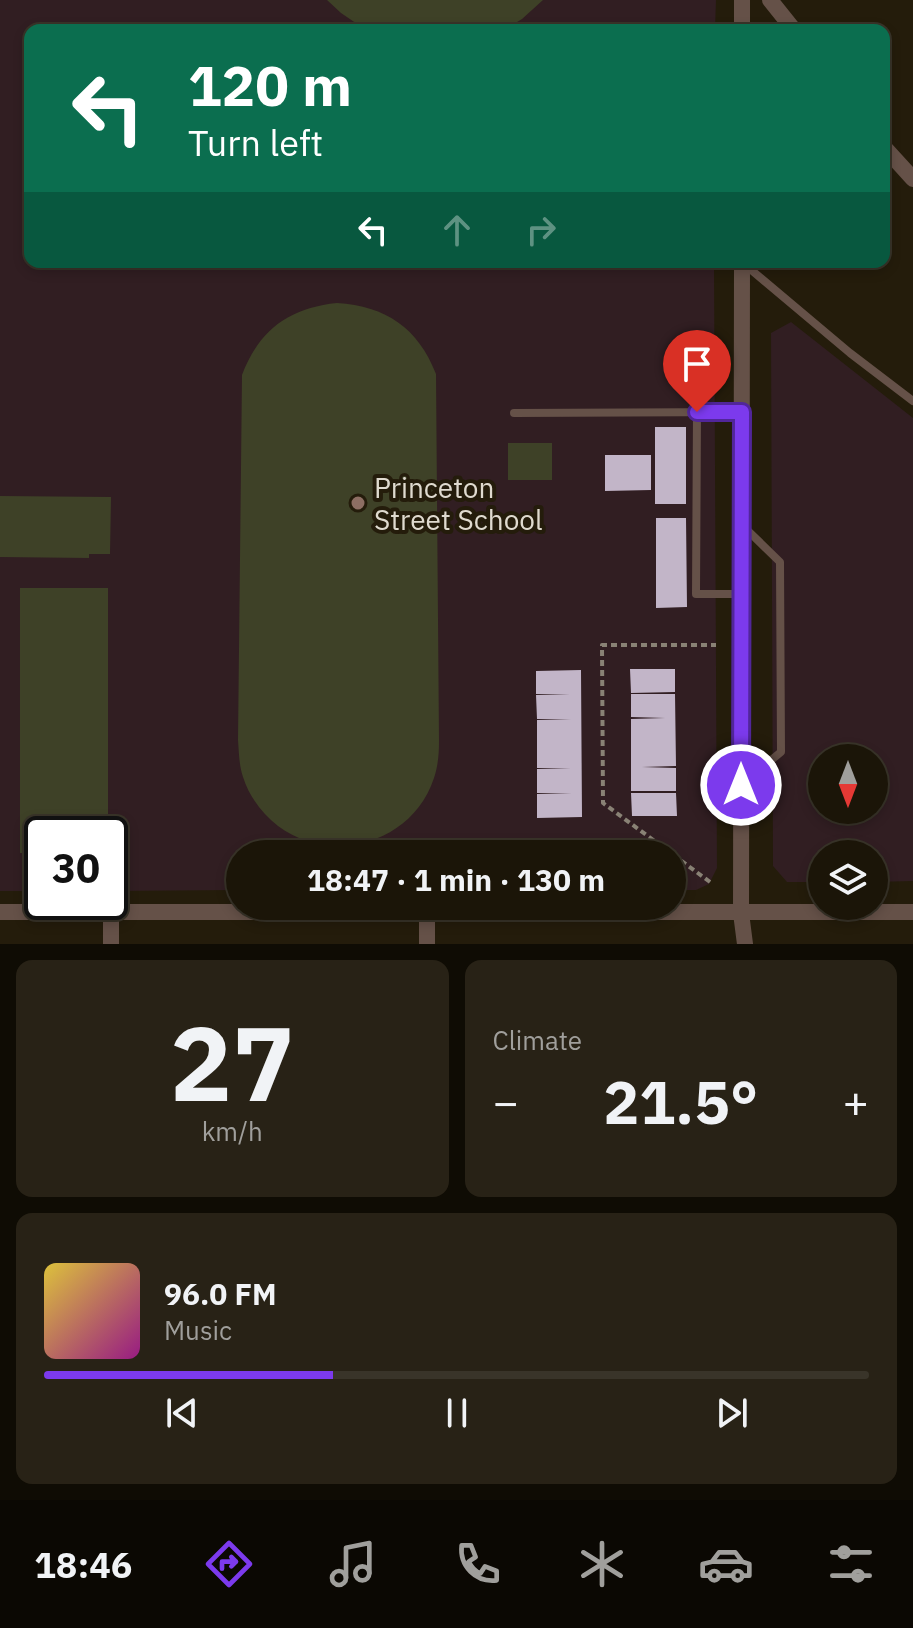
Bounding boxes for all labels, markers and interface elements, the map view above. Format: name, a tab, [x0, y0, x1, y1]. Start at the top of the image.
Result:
text: 120 m	[188, 49, 352, 121]
icon: left	[56, 56, 160, 160]
text: Turn left	[188, 119, 323, 166]
icon: left	[351, 208, 395, 252]
icon: ahead	[435, 208, 479, 252]
icon: right	[519, 208, 563, 252]
pin	[663, 330, 731, 412]
icon: arrive	[675, 342, 719, 386]
place label: Princeton Street School	[374, 469, 543, 538]
marker: Princeton Street School	[349, 494, 367, 512]
position arrow	[699, 743, 783, 827]
north arrow	[808, 744, 888, 824]
map controls	[808, 744, 888, 920]
speed limit sign: 30	[24, 816, 128, 920]
button: layers	[808, 840, 888, 920]
text: 18:47 · 1 min · 130 m	[307, 860, 605, 899]
text: 27	[170, 994, 295, 1130]
text: Climate	[493, 1023, 582, 1057]
text: 21.5°	[603, 1062, 758, 1141]
text: −	[493, 1073, 519, 1130]
text: +	[843, 1073, 869, 1130]
text: km/h	[202, 1114, 263, 1148]
text: 96.0 FM	[164, 1274, 277, 1313]
text: Music	[164, 1313, 232, 1347]
icon: previous	[160, 1391, 204, 1435]
icon: pause	[435, 1391, 479, 1435]
icon: next	[710, 1391, 754, 1435]
icon: directions	[201, 1536, 257, 1592]
icon: music	[325, 1536, 381, 1592]
icon: phone	[450, 1536, 506, 1592]
icon: climate	[574, 1536, 630, 1592]
icon: car	[698, 1536, 754, 1592]
icon: filters	[823, 1536, 879, 1592]
text: 18:46	[34, 1541, 132, 1588]

